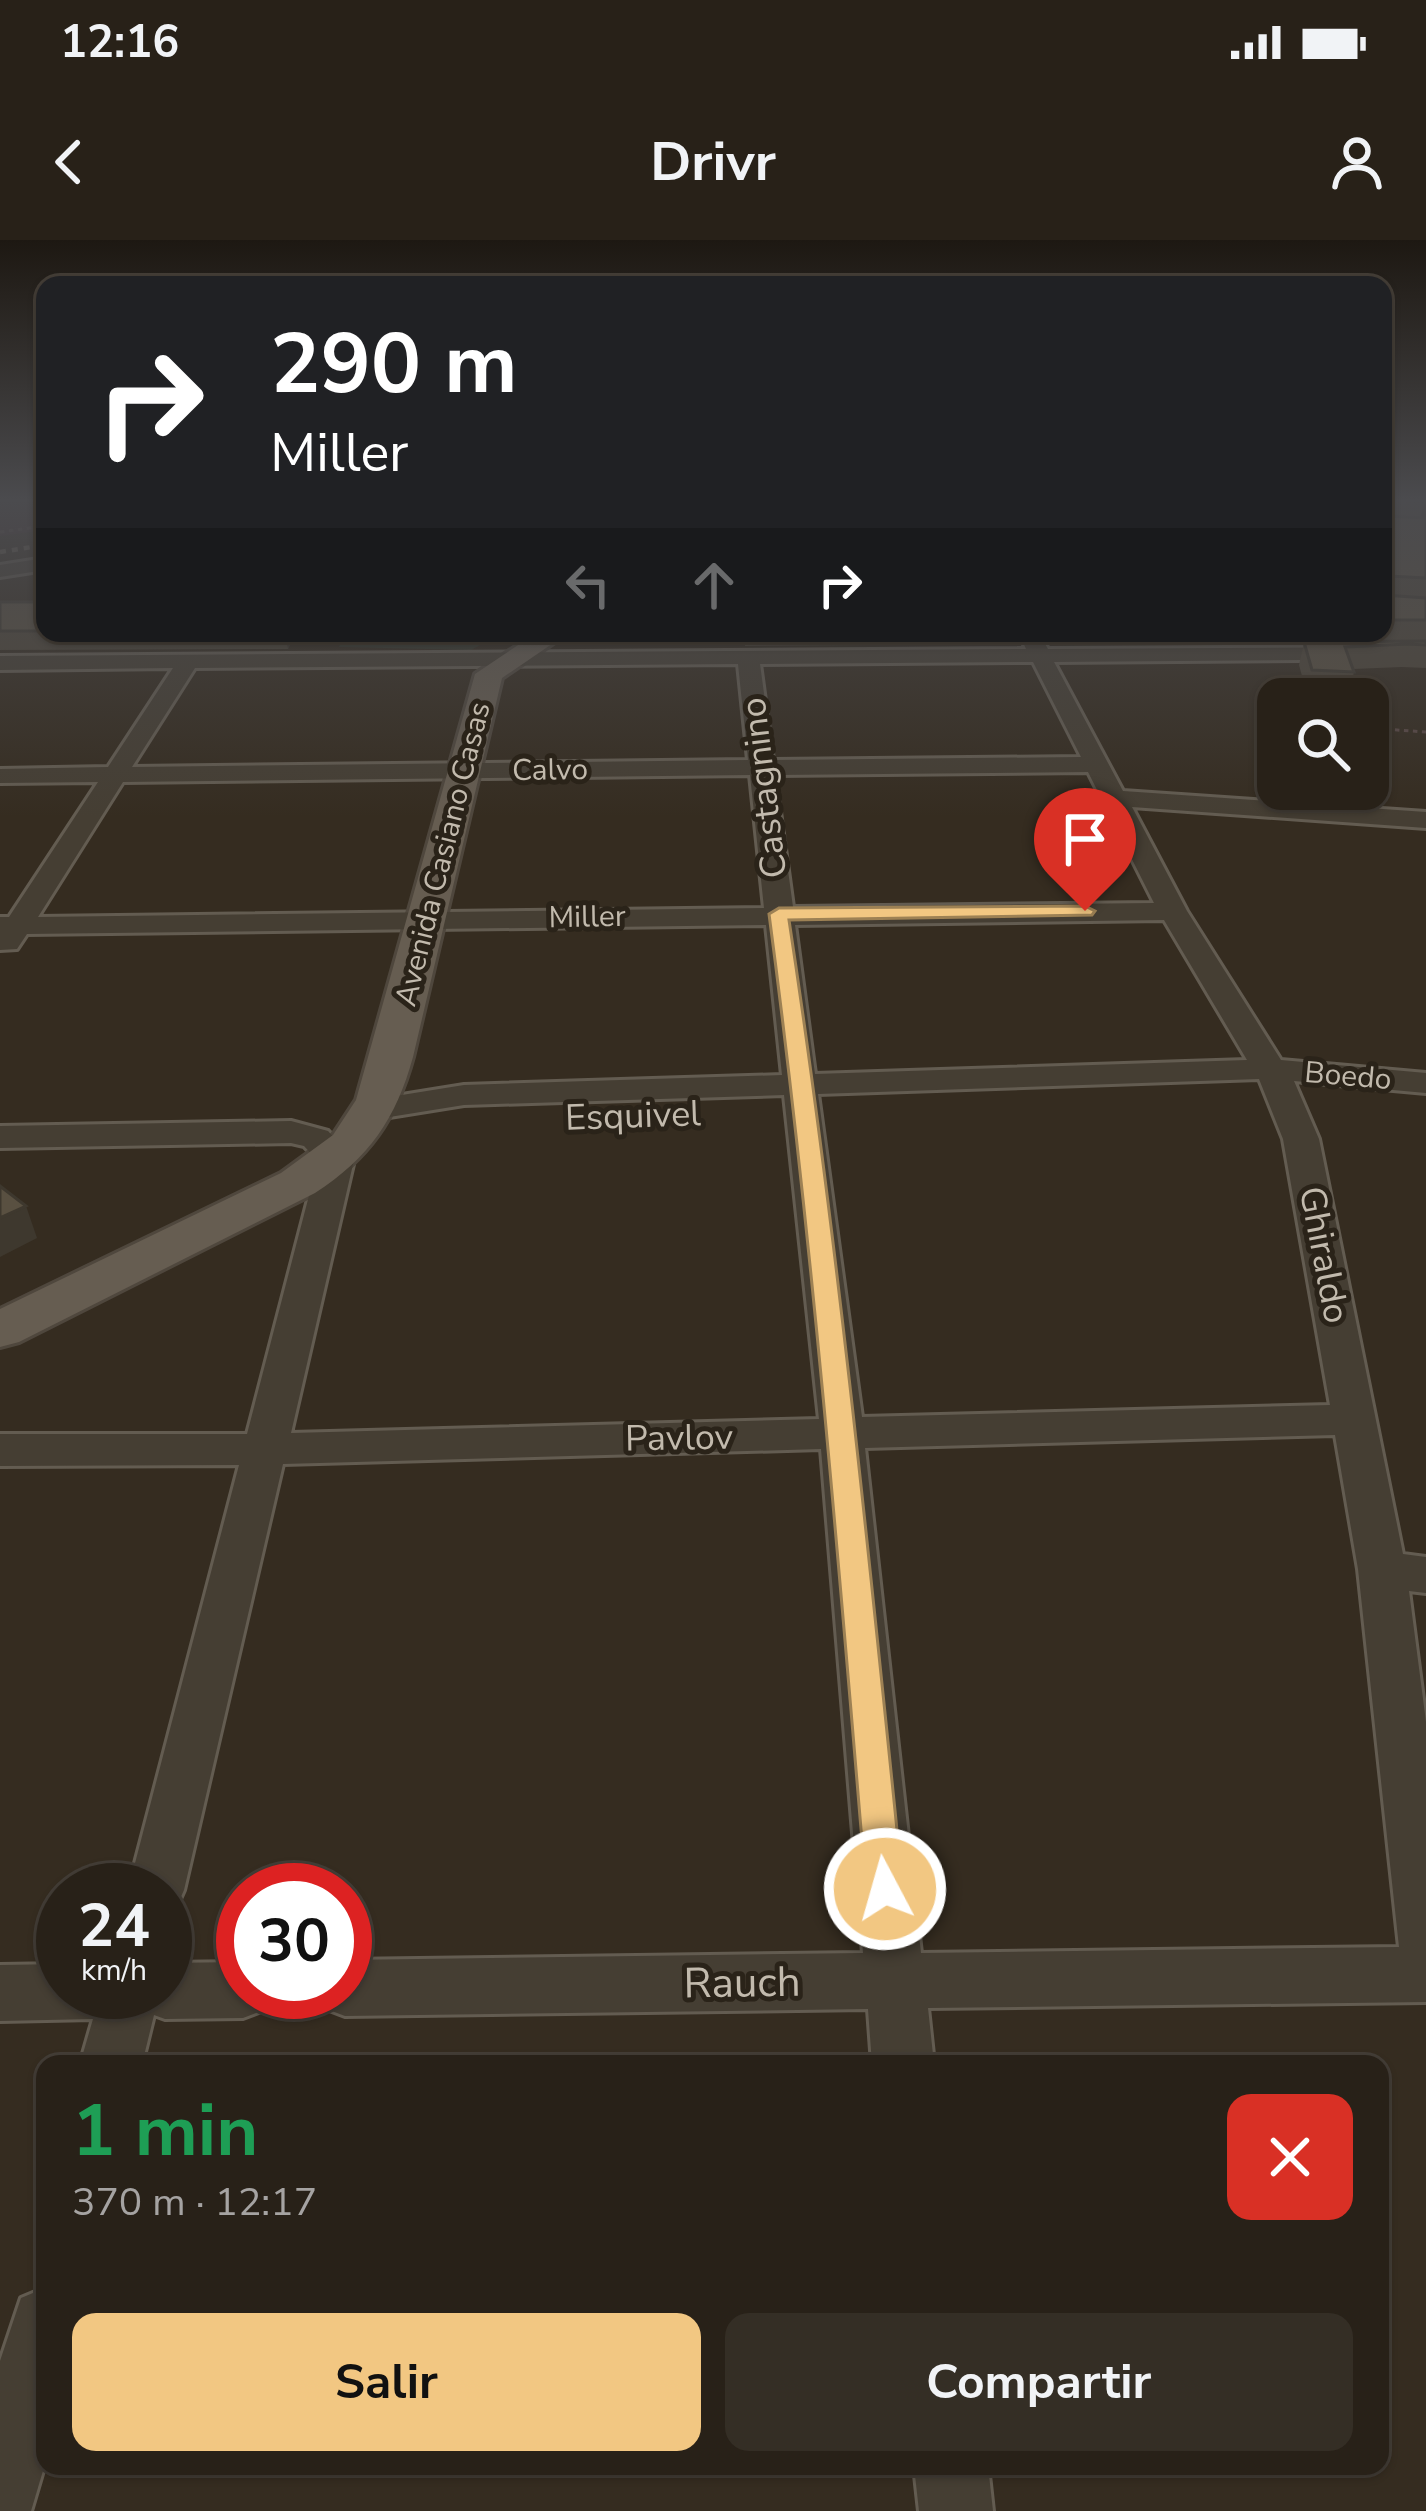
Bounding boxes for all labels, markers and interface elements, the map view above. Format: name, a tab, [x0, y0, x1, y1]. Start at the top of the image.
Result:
text: 12:16	[60, 12, 179, 73]
text: Drivr	[650, 125, 776, 199]
icon: back	[36, 129, 102, 195]
icon: person	[1324, 129, 1390, 195]
text: 290 m	[270, 307, 518, 422]
icon: right	[72, 324, 228, 480]
text: Miller	[270, 416, 408, 490]
icon: left	[555, 552, 621, 618]
icon: ahead	[681, 552, 747, 618]
icon: right	[807, 552, 873, 618]
map controls	[1257, 678, 1389, 810]
button: search	[1257, 678, 1389, 810]
street label: Castagnino	[729, 695, 799, 881]
street label: Avenida Casiano Casas	[385, 698, 501, 1010]
street label: Calvo	[512, 749, 588, 791]
pin	[1034, 788, 1136, 911]
icon: arrive	[1052, 806, 1118, 872]
street label: Miller	[548, 896, 626, 938]
street label: Boedo	[1303, 1052, 1393, 1100]
street label: Esquivel	[564, 1089, 702, 1143]
street label: Ghiraldo	[1287, 1182, 1361, 1328]
street label: Pavlov	[625, 1413, 734, 1463]
position arrow	[822, 1826, 948, 1952]
speed limit sign: 30	[216, 1863, 372, 2019]
text: 24	[78, 1885, 150, 1967]
text: km/h	[81, 1950, 147, 1991]
street label: Rauch	[683, 1953, 801, 2013]
text: 1 min	[72, 2082, 258, 2180]
button: close	[1227, 2094, 1353, 2220]
text: 370 m · 12:17	[72, 2176, 317, 2229]
button: Salir	[72, 2313, 701, 2451]
button: Compartir	[725, 2313, 1353, 2451]

